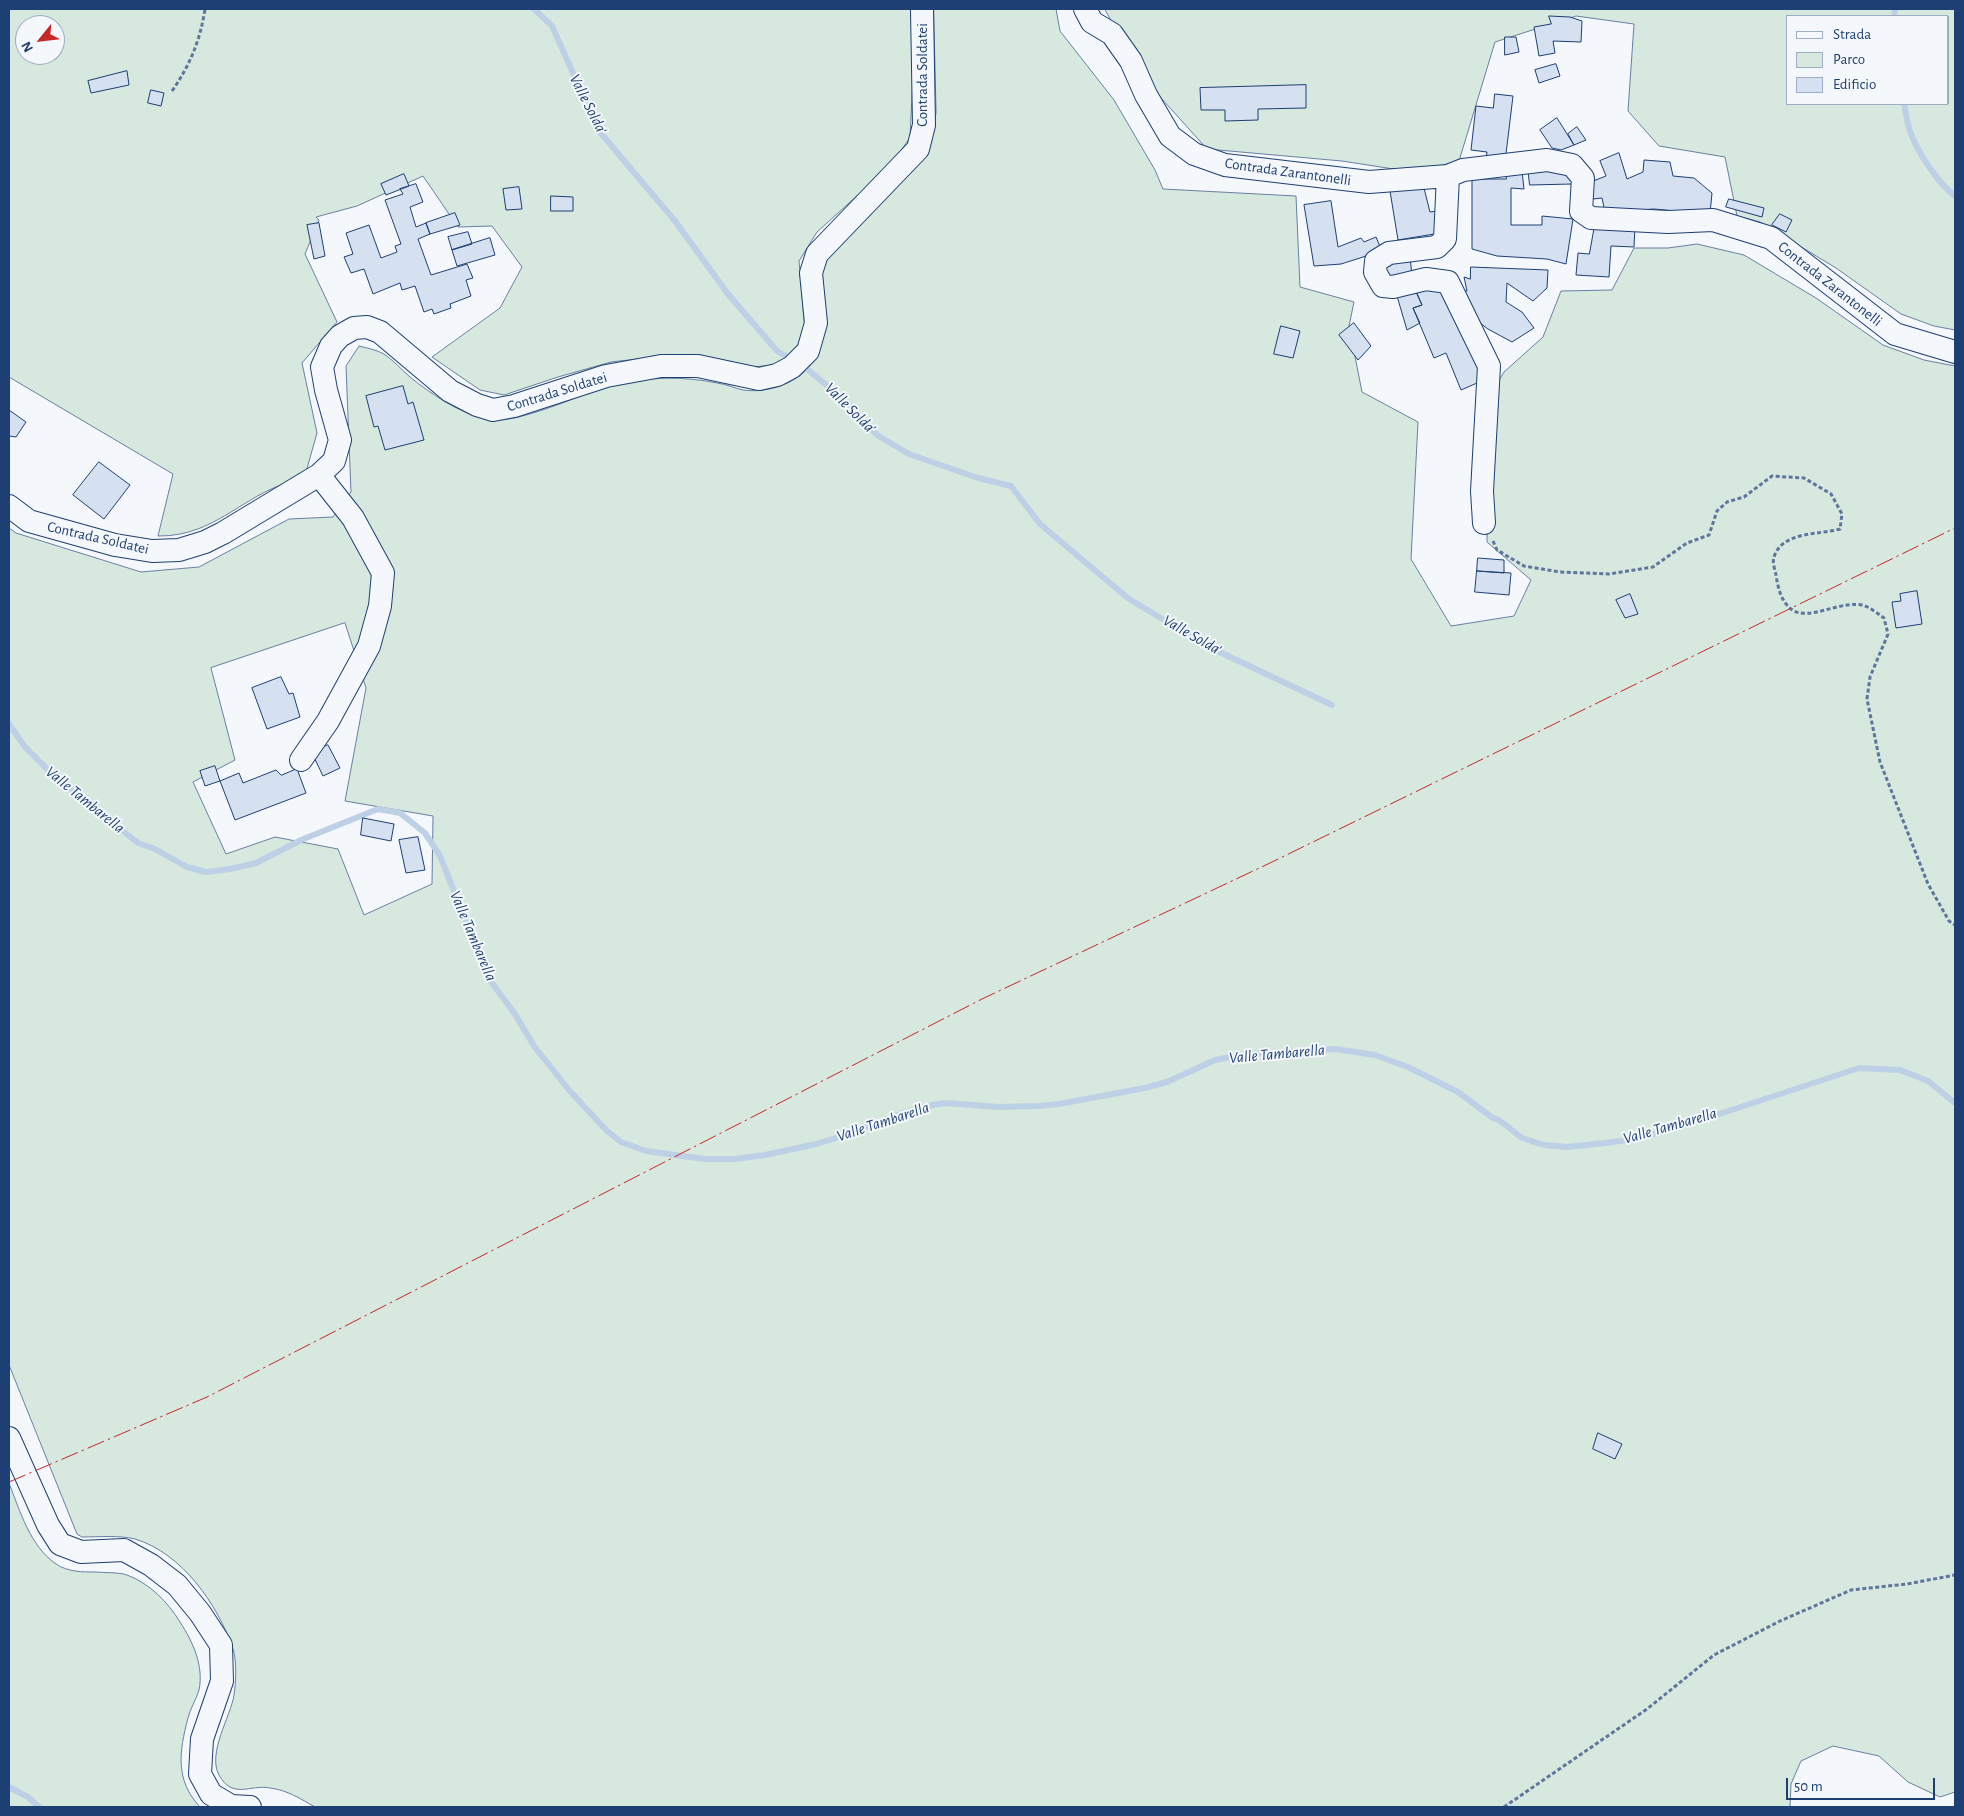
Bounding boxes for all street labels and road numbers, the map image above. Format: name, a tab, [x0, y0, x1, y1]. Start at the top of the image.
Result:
street label: Contrada Soldatei	[913, 23, 931, 127]
street label: Contrada Zarantonelli	[1224, 154, 1352, 190]
street label: Contrada Zarantonelli	[1774, 238, 1886, 330]
street label: Contrada Soldatei	[505, 368, 609, 416]
street label: Contrada Soldatei	[45, 518, 151, 558]

